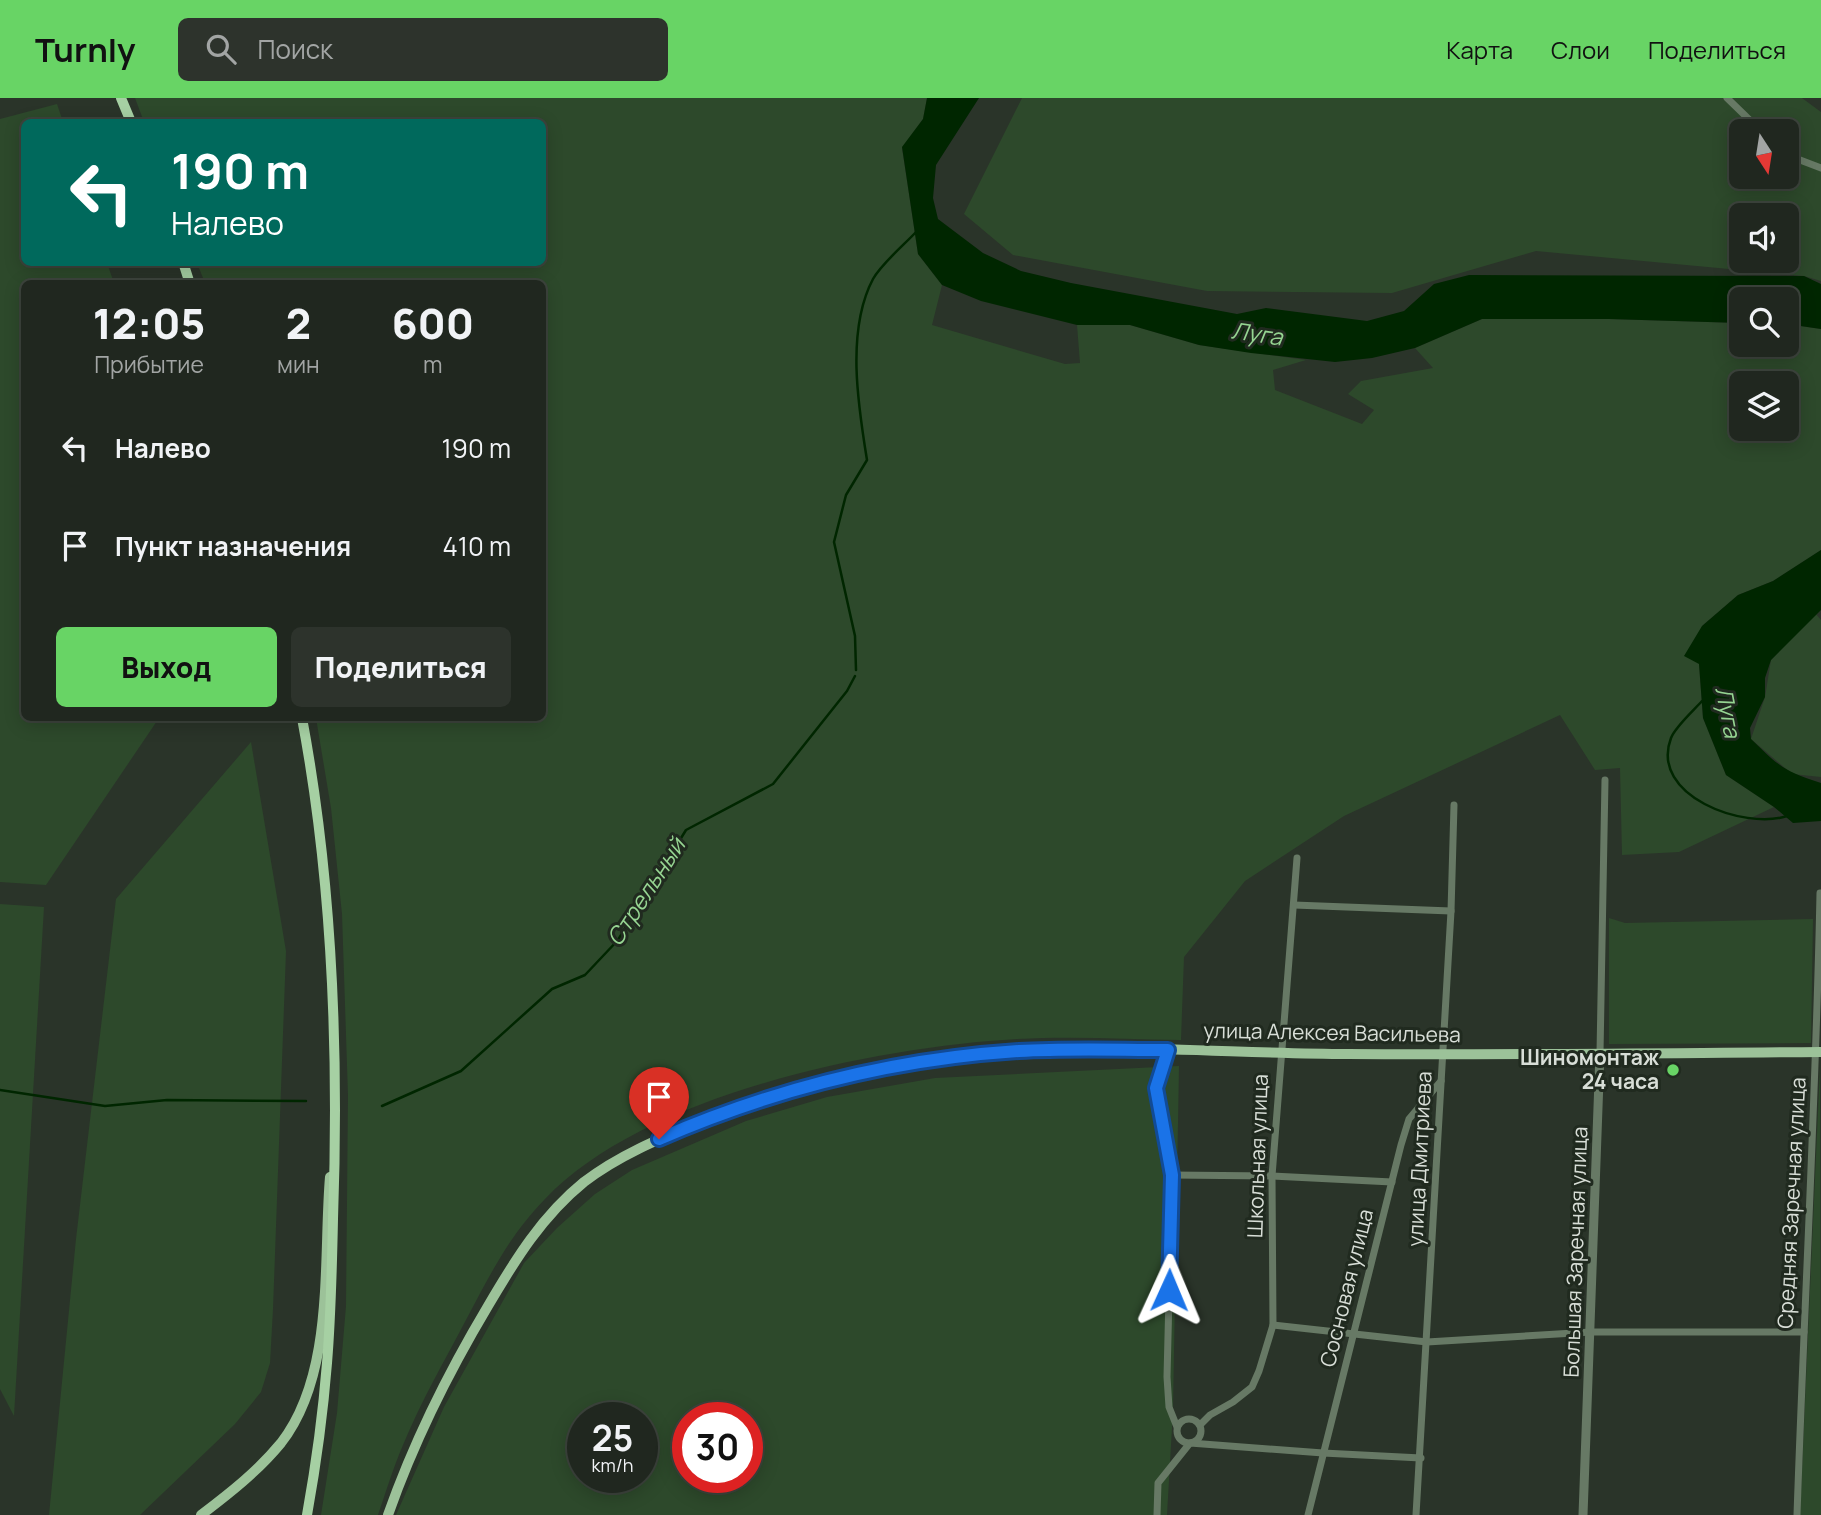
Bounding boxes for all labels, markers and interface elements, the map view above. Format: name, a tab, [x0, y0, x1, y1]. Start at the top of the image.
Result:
search box	[178, 18, 668, 81]
text: Turnly	[35, 27, 136, 72]
icon: search	[202, 30, 240, 68]
text: Поиск	[258, 31, 333, 67]
text: Карта	[1446, 33, 1513, 66]
text: Слои	[1551, 33, 1610, 66]
text: Поделиться	[1648, 33, 1786, 66]
north arrow	[1729, 119, 1799, 189]
map controls	[1729, 119, 1799, 441]
text: 190 m	[171, 137, 309, 204]
icon: left	[56, 147, 147, 238]
text: Налево	[171, 201, 284, 245]
button: sound	[1729, 203, 1799, 273]
button: search	[1729, 287, 1799, 357]
text: 12:05	[93, 294, 205, 352]
text: 2	[286, 294, 311, 352]
text: 600	[391, 294, 474, 352]
water label: Луга	[1230, 314, 1286, 353]
text: Прибытие	[94, 348, 204, 380]
text: мин	[277, 348, 320, 380]
text: m	[423, 348, 443, 380]
button: layers	[1729, 371, 1799, 441]
icon: left	[56, 429, 94, 467]
text: Налево	[115, 430, 211, 466]
text: 190 m	[442, 430, 511, 466]
icon: arrive	[56, 527, 94, 565]
text: Пункт назначения	[115, 528, 351, 564]
text: 410 m	[442, 528, 511, 564]
button: Выход	[56, 627, 277, 707]
button: Поделиться	[291, 627, 511, 707]
water label: Луга	[1708, 684, 1750, 741]
water label: Стрельный	[598, 830, 693, 952]
street label: улица Алексея Васильева	[1203, 1016, 1461, 1048]
place label: Шиномонтаж 24 часа	[1520, 1043, 1659, 1095]
marker: Шиномонтаж 24 часа	[1665, 1062, 1681, 1078]
pin	[629, 1067, 689, 1139]
street label: улица Дмитриева	[1400, 1070, 1438, 1247]
street label: Школьная улица	[1240, 1074, 1274, 1238]
street label: Средняя Заречная улица	[1770, 1077, 1812, 1329]
icon: arrive	[640, 1078, 678, 1116]
street label: Большая Заречная улица	[1557, 1126, 1593, 1378]
street label: Сосновая улица	[1313, 1206, 1379, 1370]
position arrow	[1132, 1253, 1206, 1327]
speed limit sign: 30	[672, 1402, 763, 1493]
text: 25	[592, 1414, 633, 1462]
text: km/h	[592, 1453, 633, 1477]

